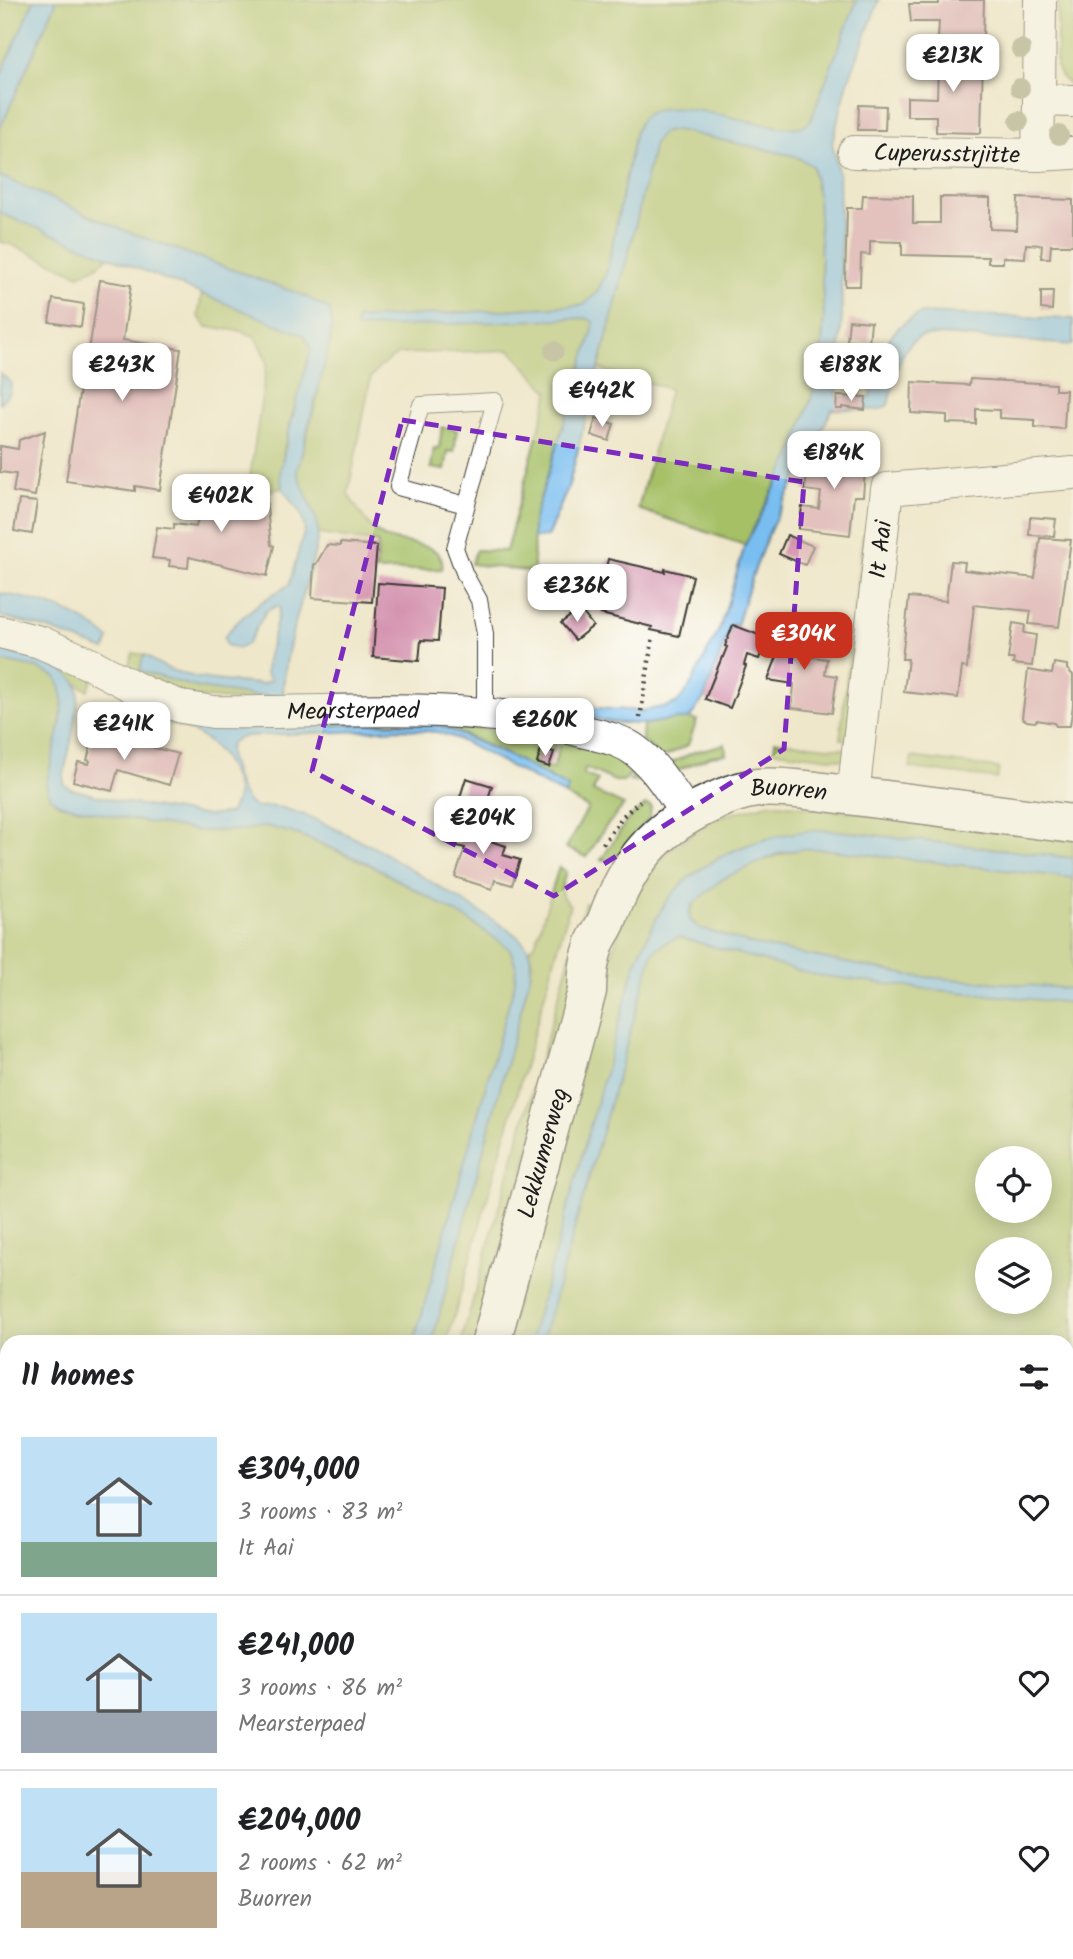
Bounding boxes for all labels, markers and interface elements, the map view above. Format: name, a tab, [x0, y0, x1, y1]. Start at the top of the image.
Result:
pin: €213K	[904, 34, 1002, 94]
text: €213K	[922, 39, 984, 75]
street label: Cuperusstrjitte	[873, 134, 1021, 176]
pin: €243K	[73, 344, 171, 403]
pin: €188K	[802, 344, 900, 403]
text: €243K	[89, 348, 155, 384]
text: €188K	[820, 348, 882, 384]
pin: €442K	[553, 370, 651, 429]
text: €442K	[569, 374, 635, 410]
pin: €184K	[785, 432, 883, 491]
text: €184K	[803, 436, 865, 472]
pin: €402K	[172, 475, 270, 534]
text: €402K	[188, 479, 254, 515]
street label: It Aai	[859, 517, 905, 581]
pin: €236K	[528, 564, 626, 624]
text: €236K	[544, 569, 610, 605]
pin: €304K	[755, 612, 853, 672]
text: €304K	[771, 617, 837, 653]
street label: Mearsterpaed	[286, 692, 421, 733]
pin: €260K	[496, 698, 594, 758]
pin: €241K	[75, 702, 173, 762]
text: €260K	[512, 703, 578, 739]
text: €241K	[93, 707, 155, 743]
street label: Buorren	[749, 769, 830, 813]
pin: €204K	[434, 796, 532, 856]
text: €204K	[450, 801, 516, 837]
street label: Lekkumerweg	[508, 1083, 581, 1223]
map controls	[975, 1146, 1052, 1314]
button: locate	[975, 1146, 1052, 1223]
button: layers	[975, 1237, 1052, 1314]
text: 11 homes	[21, 1353, 134, 1401]
icon: filters	[1015, 1358, 1053, 1396]
text: €304,000	[238, 1447, 359, 1495]
icon: home	[77, 1465, 161, 1549]
icon: heart	[1015, 1488, 1053, 1526]
text: 3 rooms · 83 m²	[238, 1495, 402, 1531]
text: It Aai	[238, 1531, 294, 1567]
text: €241,000	[238, 1623, 354, 1671]
icon: home	[77, 1641, 161, 1725]
icon: heart	[1015, 1664, 1053, 1702]
text: 3 rooms · 86 m²	[238, 1671, 402, 1707]
text: Mearsterpaed	[238, 1707, 365, 1743]
text: €204,000	[238, 1798, 360, 1846]
icon: home	[77, 1816, 161, 1900]
icon: heart	[1015, 1839, 1053, 1877]
text: 2 rooms · 62 m²	[238, 1846, 402, 1882]
text: Buorren	[238, 1882, 312, 1918]

